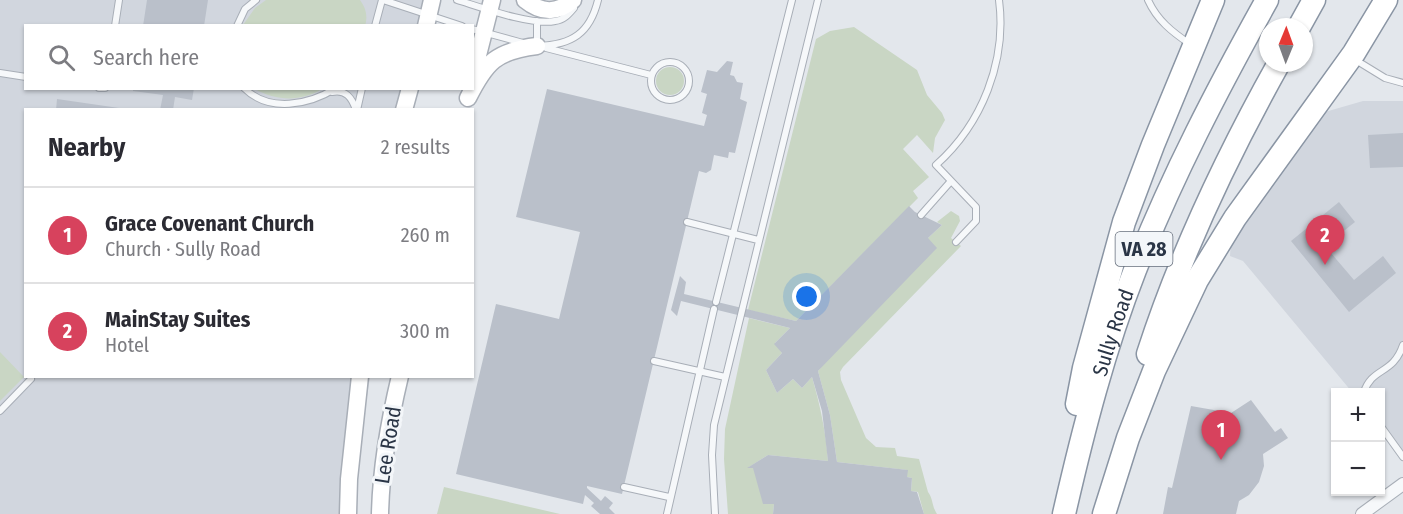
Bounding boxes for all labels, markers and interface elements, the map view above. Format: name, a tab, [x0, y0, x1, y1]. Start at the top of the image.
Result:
north arrow	[1259, 18, 1313, 72]
search box	[24, 24, 474, 90]
icon: search	[45, 41, 78, 74]
text: Search here	[93, 44, 199, 71]
text: Nearby	[48, 132, 125, 163]
text: 2 results	[381, 135, 450, 159]
text: Grace Covenant Church	[105, 210, 314, 237]
pin: 2	[1306, 216, 1344, 265]
text: 1	[63, 223, 72, 247]
text: 260 m	[401, 223, 450, 247]
road number: VA 28	[1116, 232, 1172, 266]
text: Church · Sully Road	[105, 237, 261, 261]
your location	[792, 282, 821, 311]
street label: Sully Road	[1087, 285, 1140, 379]
text: MainStay Suites	[105, 306, 250, 333]
text: 2	[63, 319, 72, 343]
text: 300 m	[400, 319, 450, 343]
text: Hotel	[105, 333, 149, 357]
map controls	[1331, 388, 1385, 496]
button: +	[1331, 388, 1385, 442]
street label: Lee Road	[369, 404, 407, 486]
pin: 1	[1202, 410, 1240, 460]
button: −	[1331, 442, 1385, 496]

